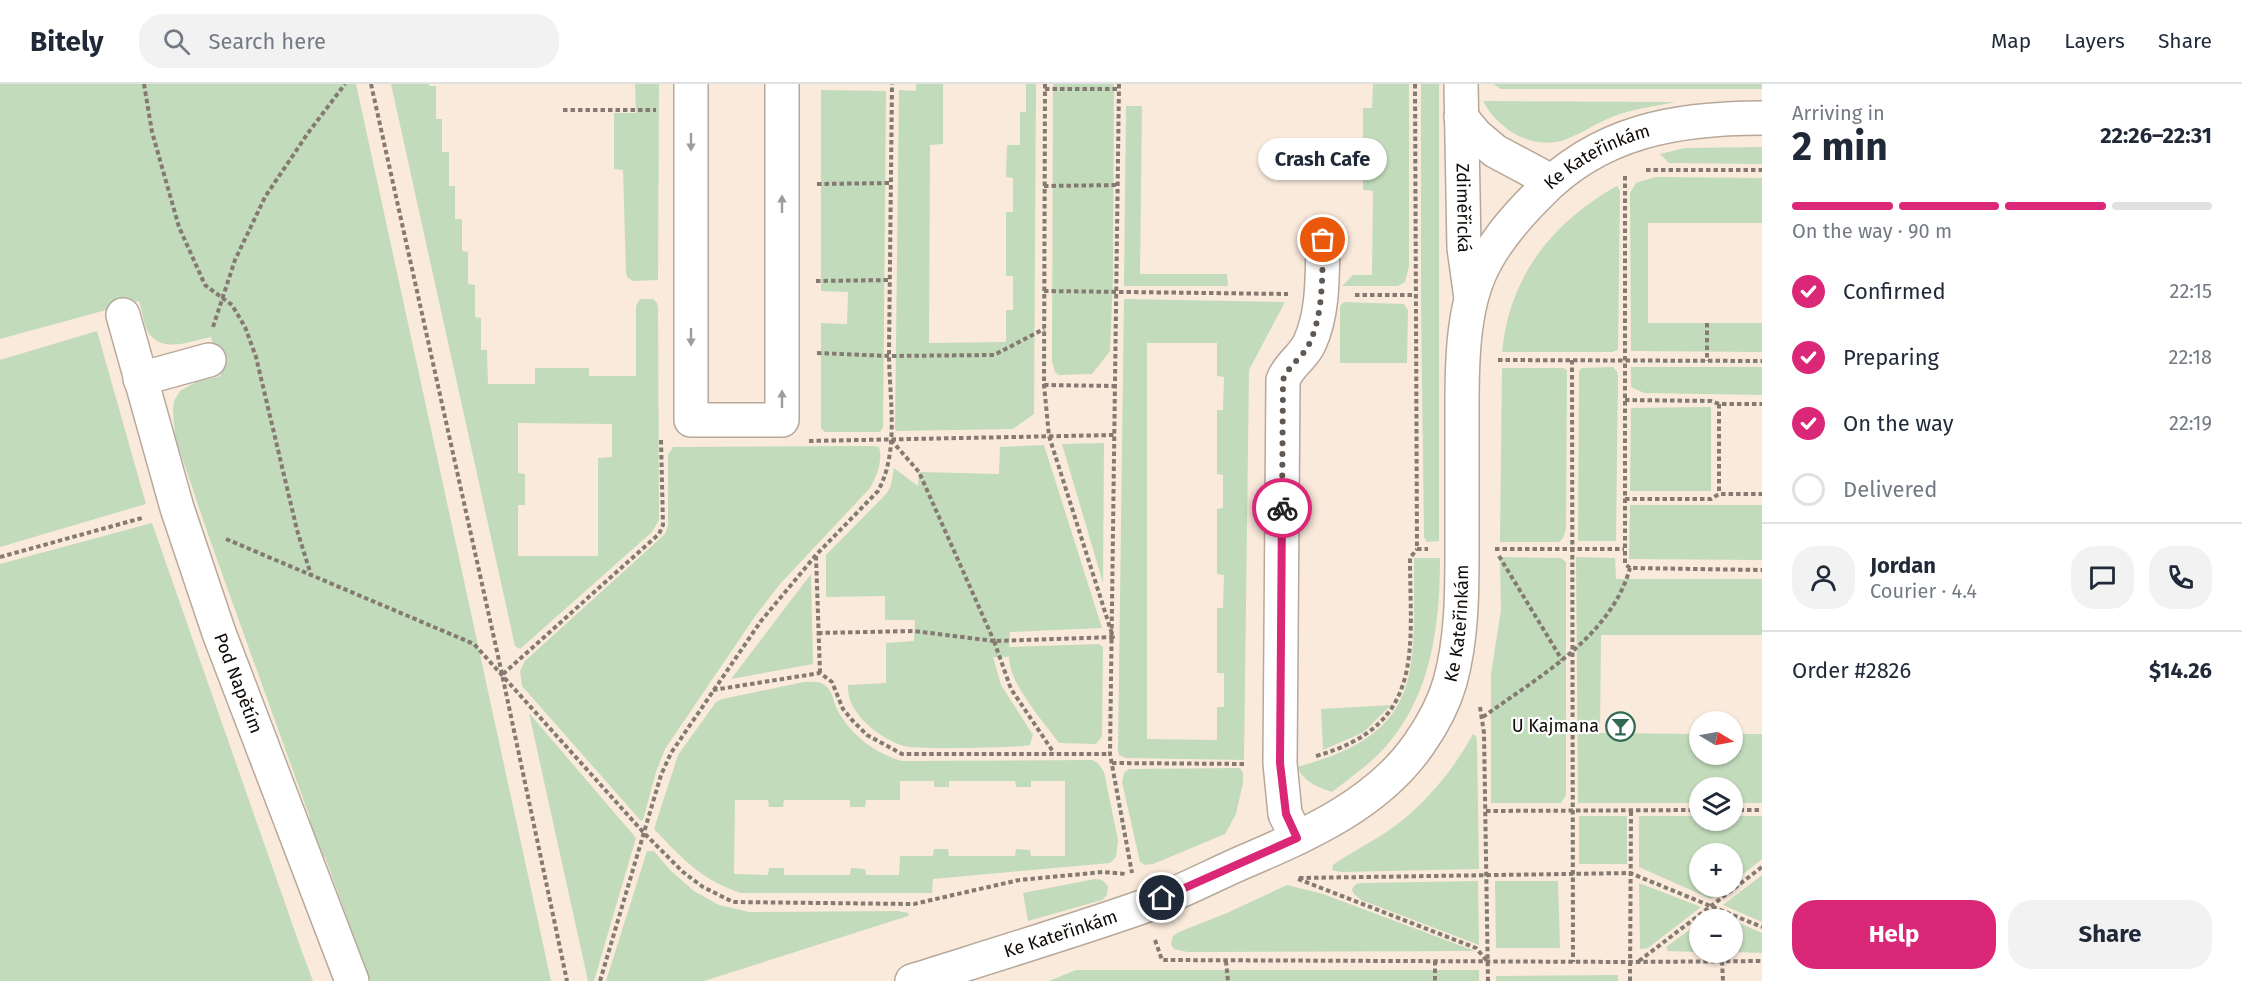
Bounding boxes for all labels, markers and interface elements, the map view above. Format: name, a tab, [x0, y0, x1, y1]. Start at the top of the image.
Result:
search box	[139, 14, 559, 68]
text: Bitely	[30, 25, 103, 58]
icon: search	[160, 25, 193, 58]
text: Search here	[208, 28, 326, 55]
text: Map	[1991, 28, 2031, 54]
text: Layers	[2064, 28, 2125, 54]
text: Share	[2158, 28, 2212, 54]
text: Arriving in	[1792, 101, 1885, 125]
street label: Ke Kateřinkám	[1539, 120, 1652, 194]
text: 22:26–22:31	[2100, 122, 2212, 149]
text: 2 min	[1792, 124, 1888, 170]
one-way arrow	[686, 133, 696, 152]
callout: Crash Cafe	[1258, 138, 1388, 180]
text: Crash Cafe	[1275, 147, 1370, 171]
street label: Zdiměřická	[1451, 163, 1475, 253]
one-way arrow	[777, 194, 787, 213]
pin	[1297, 214, 1348, 265]
text: On the way · 90 m	[1792, 219, 1952, 243]
icon: bag	[1306, 223, 1339, 256]
icon: check	[1792, 275, 1825, 308]
text: Confirmed	[1843, 278, 1946, 305]
text: 22:15	[2170, 279, 2212, 303]
one-way arrow	[686, 328, 696, 347]
icon: check	[1792, 341, 1825, 374]
text: Preparing	[1843, 344, 1939, 371]
text: 22:18	[2169, 345, 2212, 369]
one-way arrow	[777, 389, 787, 408]
icon: check	[1792, 407, 1825, 440]
text: On the way	[1843, 410, 1954, 437]
text: 22:19	[2169, 411, 2212, 435]
text: Delivered	[1843, 476, 1938, 503]
courier	[1252, 478, 1312, 538]
icon: bike	[1266, 492, 1299, 525]
button: person	[1792, 546, 1855, 609]
button: chat	[2071, 546, 2134, 609]
button: phone	[2149, 546, 2212, 609]
text: Jordan	[1870, 552, 1936, 579]
street label: Ke Kateřinkám	[1439, 564, 1473, 684]
text: Courier · 4.4	[1870, 579, 1977, 603]
street label: Pod Napětím	[209, 630, 267, 736]
text: Order #2826	[1792, 657, 1911, 684]
text: $14.26	[2149, 657, 2212, 684]
bar icon: U Kajmana	[1604, 710, 1636, 742]
north arrow	[1689, 711, 1743, 765]
map controls	[1689, 711, 1743, 963]
place label: U Kajmana	[1512, 715, 1599, 737]
button: layers	[1689, 777, 1743, 831]
button: +	[1689, 843, 1743, 897]
pin	[1136, 872, 1187, 923]
icon: home	[1145, 881, 1178, 914]
button: Help	[1792, 900, 1996, 969]
button: Share	[2008, 900, 2212, 969]
street label: Ke Kateřinkám	[1001, 905, 1120, 962]
button: −	[1689, 909, 1743, 963]

